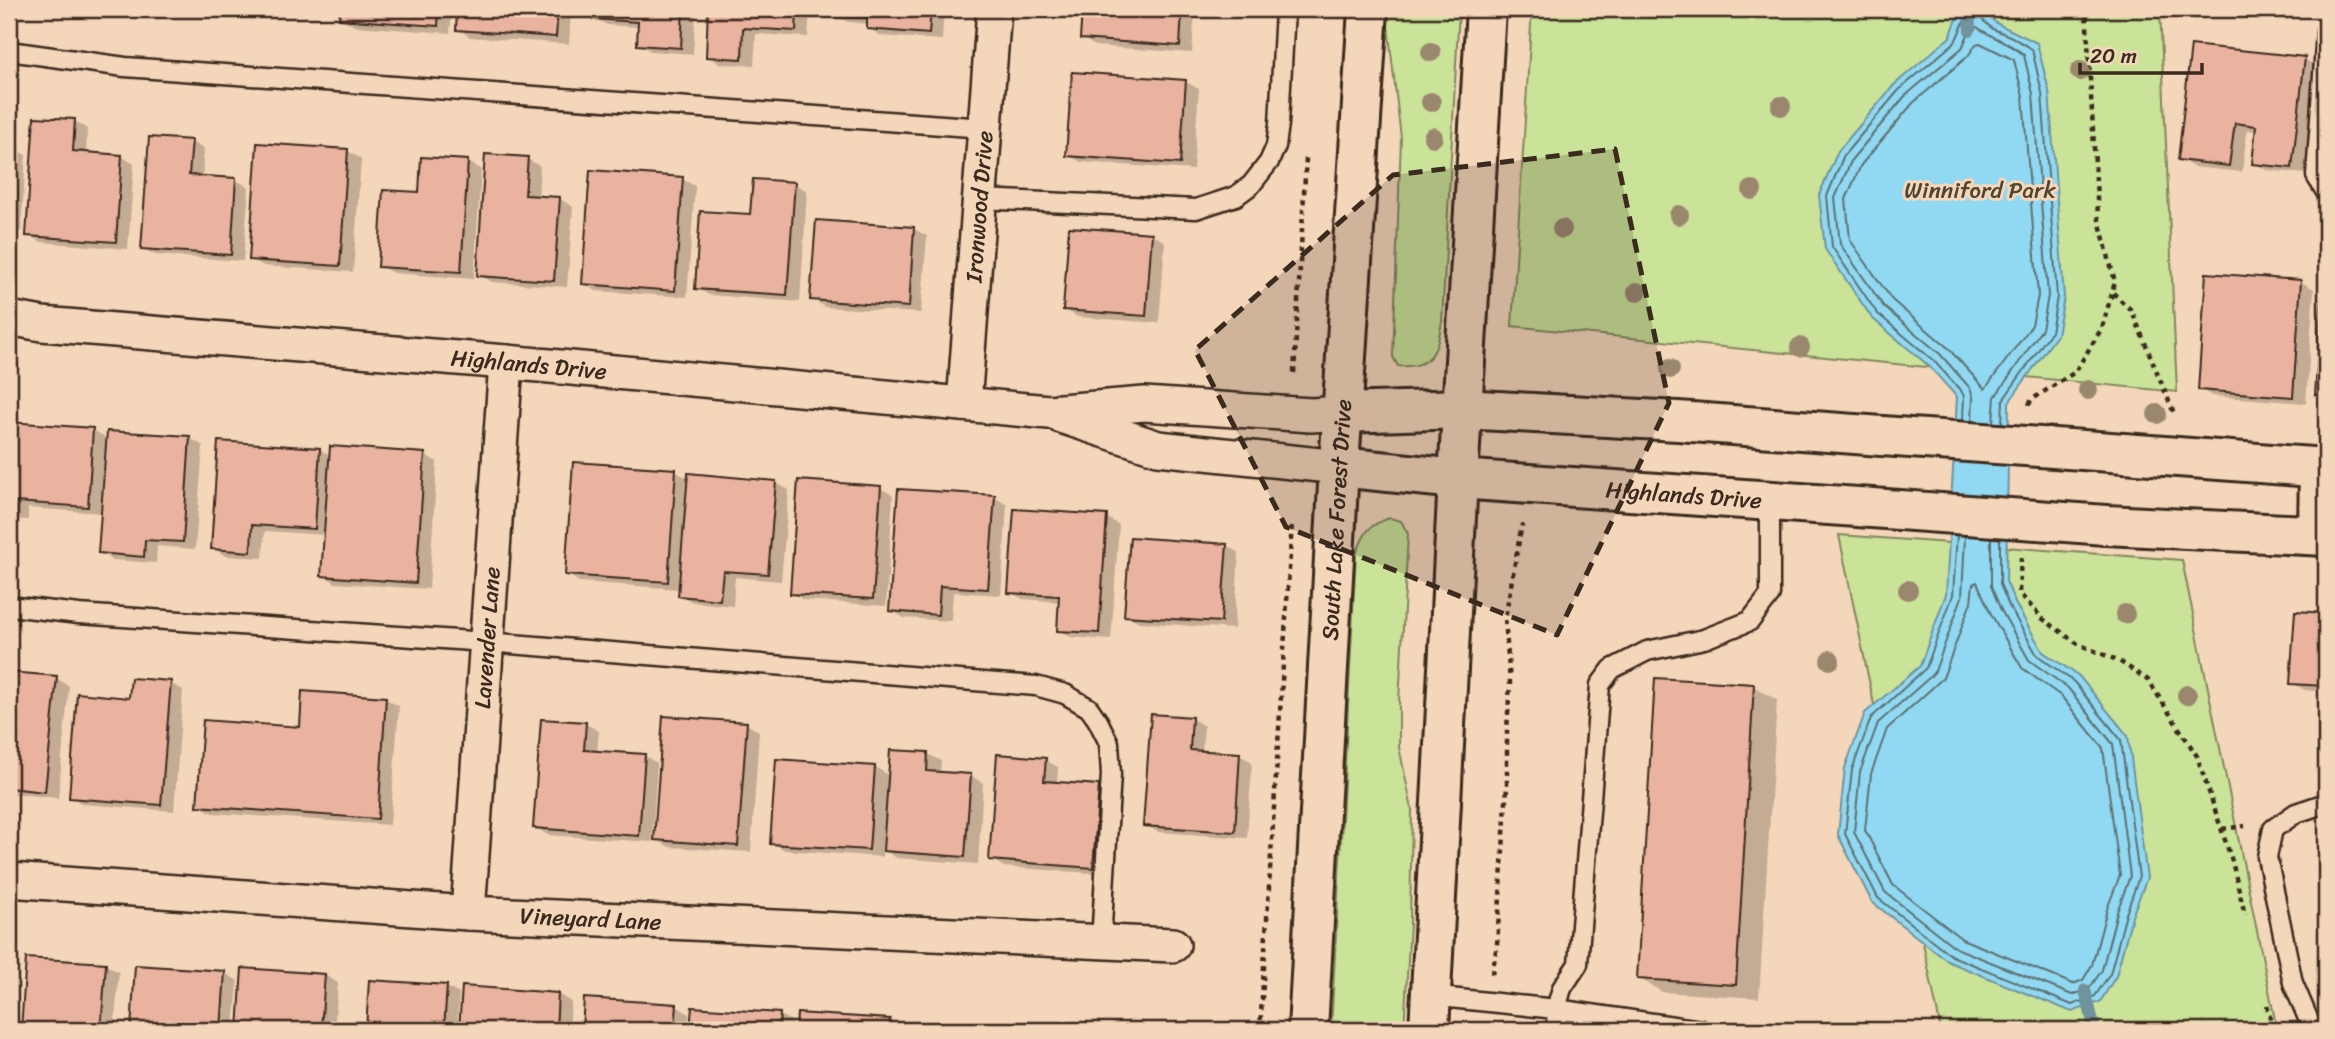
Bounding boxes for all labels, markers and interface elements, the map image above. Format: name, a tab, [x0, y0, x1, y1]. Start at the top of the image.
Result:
scale bar	[2080, 32, 2202, 76]
text: 20 m	[2090, 37, 2137, 75]
street label: Ironwood Drive	[953, 129, 1005, 285]
park label: Winniford Park	[1904, 170, 2056, 211]
street label: Highlands Drive	[449, 337, 609, 392]
street label: South Lake Forest Drive	[1309, 398, 1364, 641]
street label: Highlands Drive	[1604, 469, 1764, 521]
street label: Lavender Lane	[462, 565, 512, 710]
street label: Vineyard Lane	[519, 895, 663, 942]

